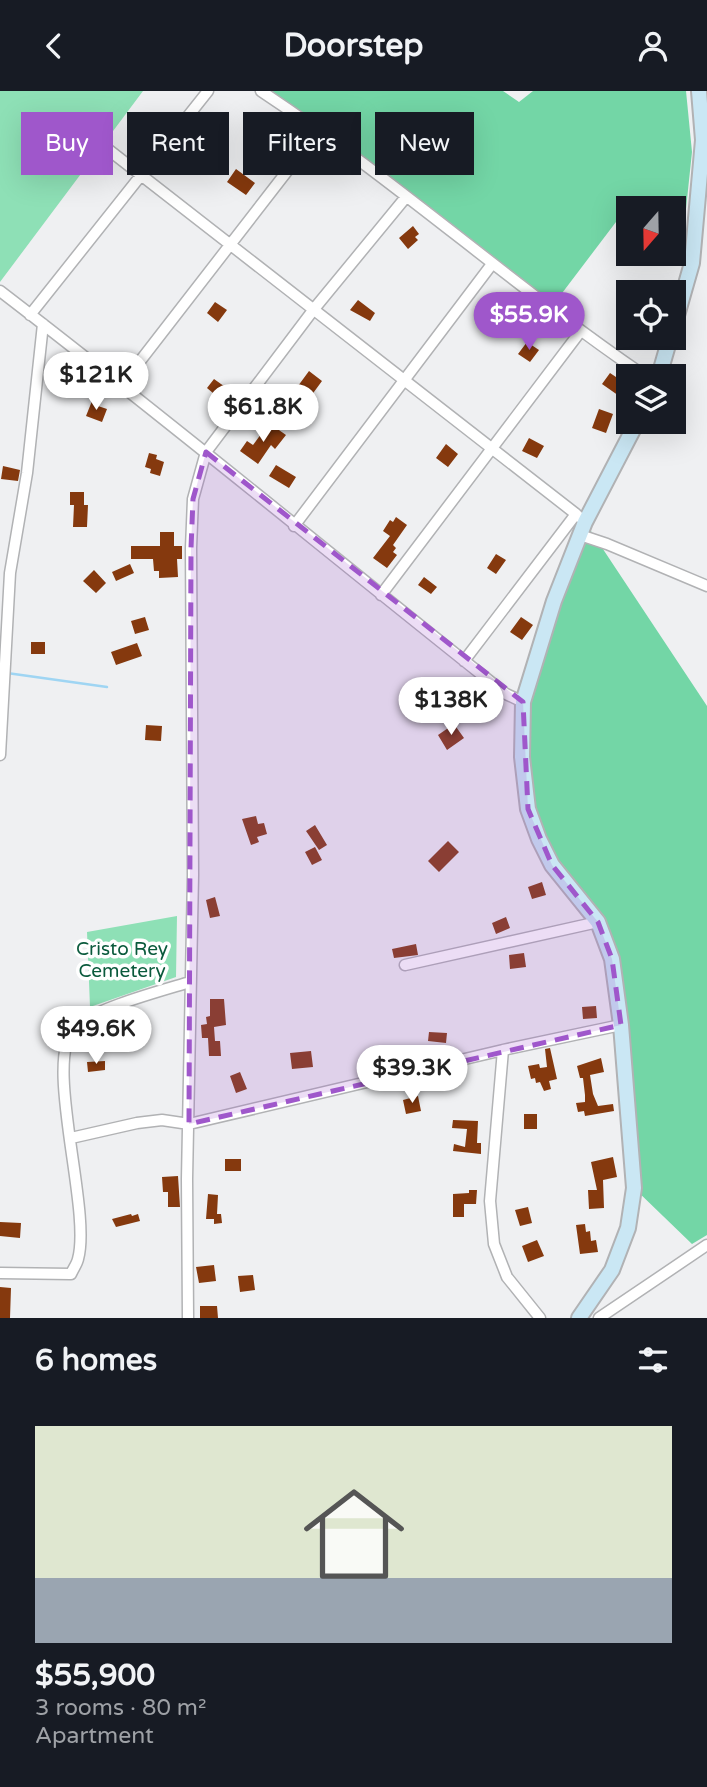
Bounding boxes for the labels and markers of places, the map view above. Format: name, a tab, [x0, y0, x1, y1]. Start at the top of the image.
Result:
pin: $55.9K	[472, 293, 586, 352]
pin: $121K	[47, 353, 145, 412]
pin: $61.8K	[206, 385, 320, 444]
pin: $138K	[402, 677, 500, 737]
pin: $49.6K	[39, 1007, 153, 1066]
pin: $39.3K	[355, 1045, 469, 1105]

